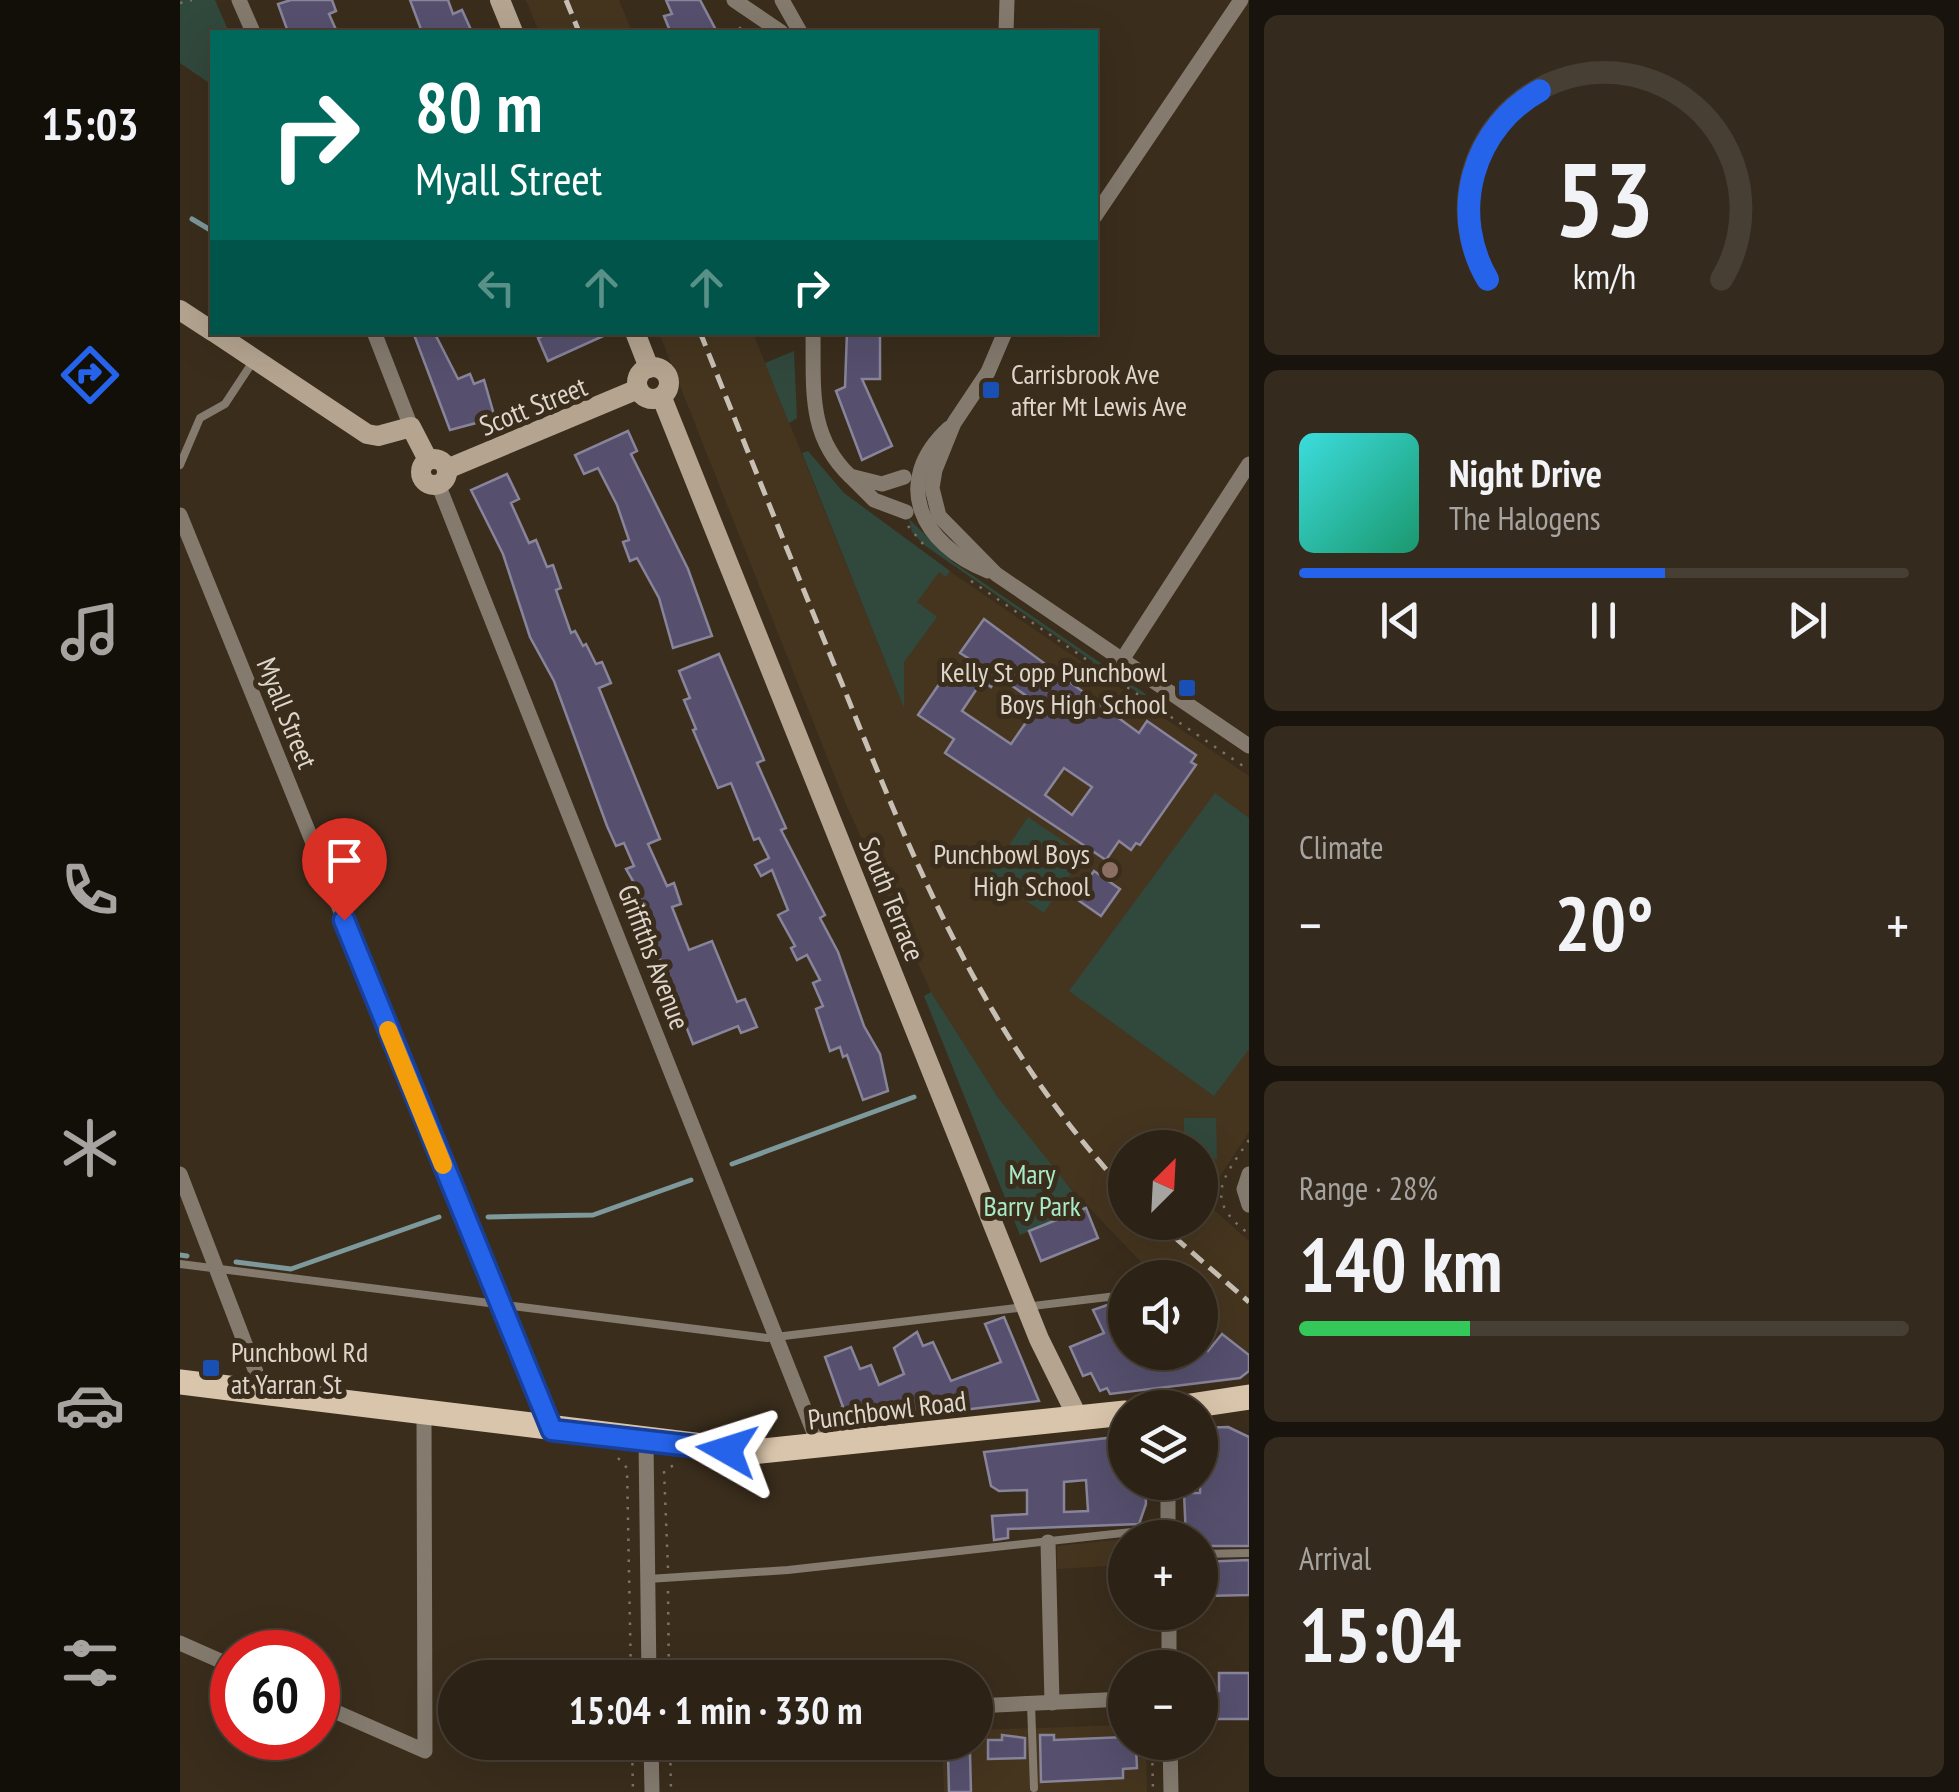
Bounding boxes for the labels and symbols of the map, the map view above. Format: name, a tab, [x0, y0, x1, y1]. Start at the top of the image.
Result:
place label: Carrisbrook Ave after Mt Lewis Ave	[1011, 355, 1187, 424]
street label: Scott Street	[474, 367, 592, 444]
marker: Carrisbrook Ave after Mt Lewis Ave	[980, 379, 1002, 401]
street label: Myall Street	[248, 652, 327, 774]
place label: Kelly St opp Punchbowl Boys High School	[940, 653, 1167, 722]
marker: Kelly St opp Punchbowl Boys High School	[1176, 677, 1198, 699]
pin	[302, 818, 387, 921]
street label: South Terrace	[851, 831, 934, 966]
place label: Punchbowl Boys High School	[933, 835, 1090, 904]
marker: Punchbowl Boys High School	[1099, 859, 1121, 881]
street label: Griffiths Avenue	[610, 879, 699, 1035]
north arrow	[1108, 1130, 1218, 1240]
park label: Mary Barry Park	[984, 1155, 1081, 1224]
place label: Punchbowl Rd at Yarran St	[231, 1333, 368, 1402]
marker: Punchbowl Rd at Yarran St	[200, 1357, 222, 1379]
street label: Punchbowl Road	[806, 1381, 968, 1438]
position arrow	[675, 1398, 779, 1502]
speed limit sign: 60	[210, 1630, 340, 1760]

